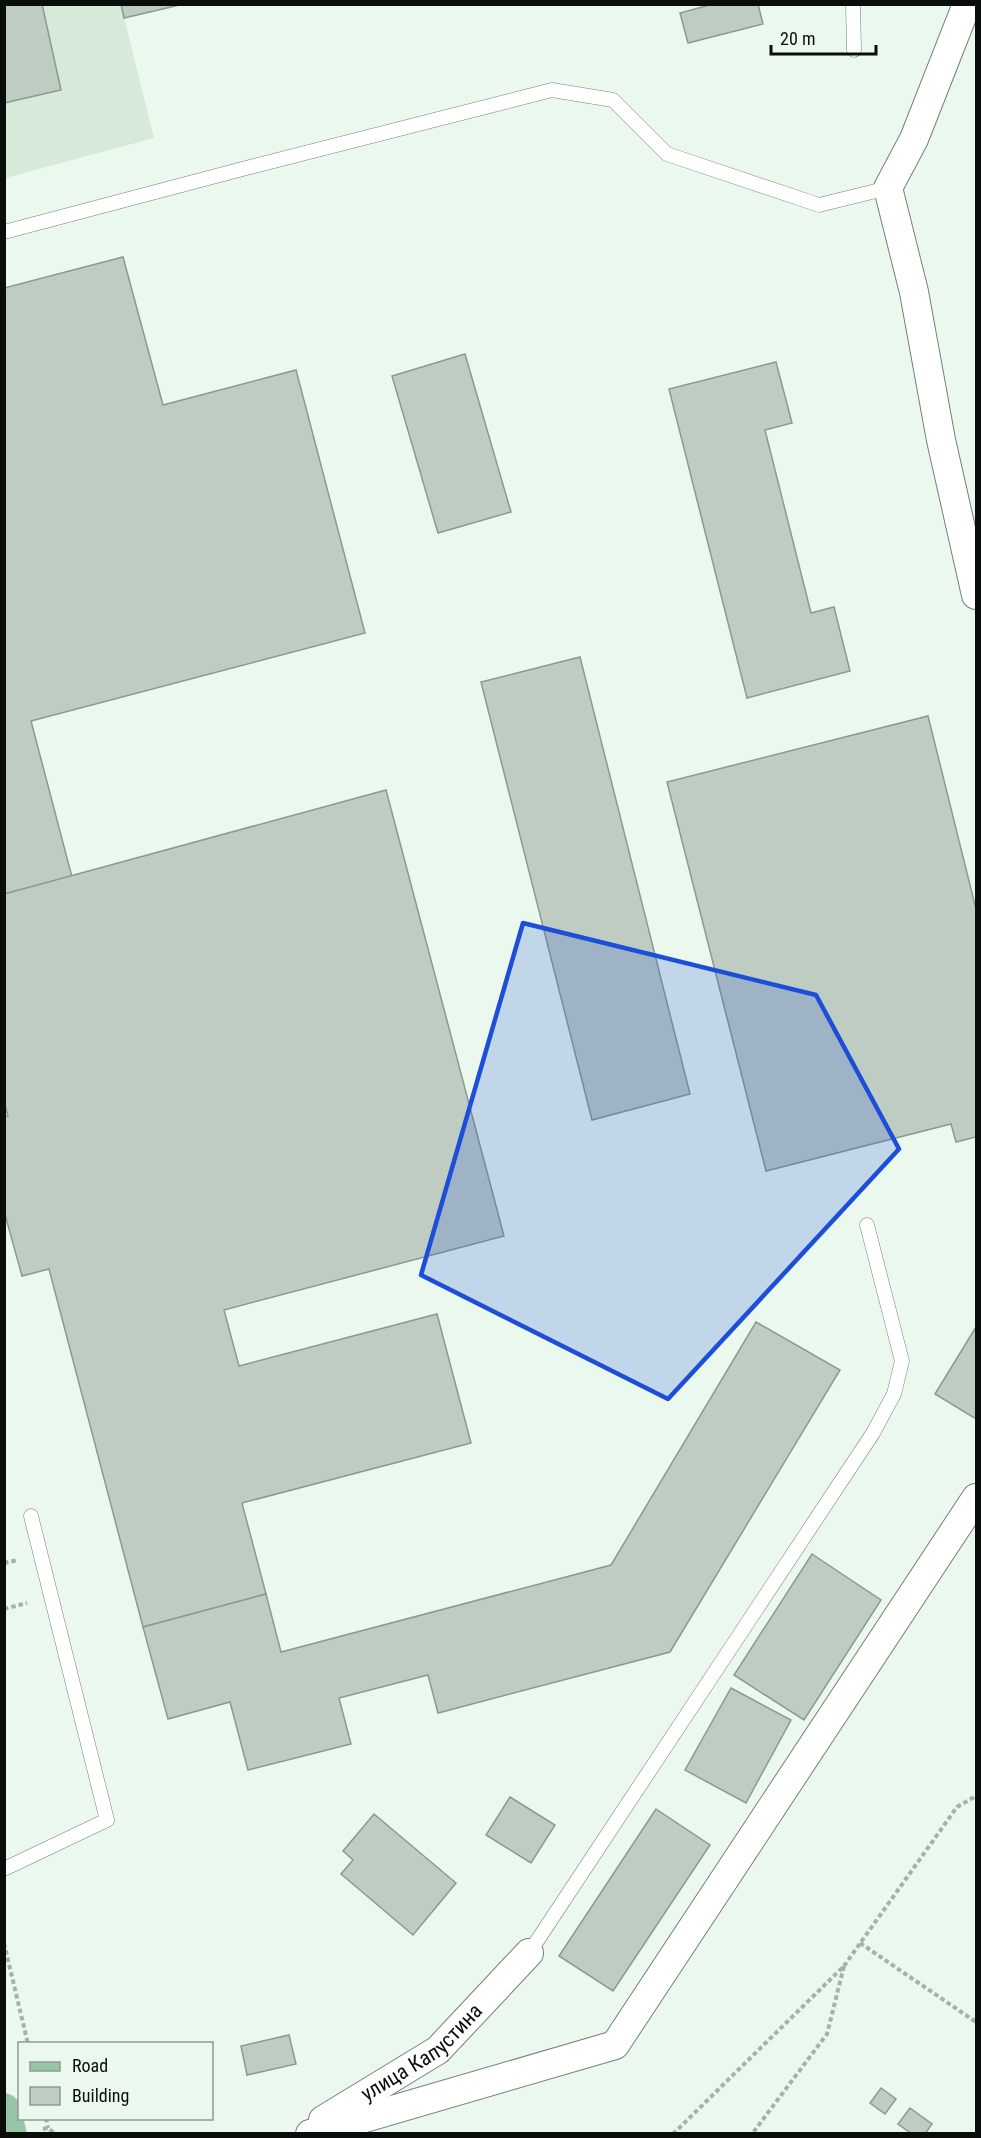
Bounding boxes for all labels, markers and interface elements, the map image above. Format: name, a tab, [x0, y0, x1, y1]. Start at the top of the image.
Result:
scale bar	[771, 18, 876, 56]
text: 20 m	[780, 28, 815, 49]
street label: улица Капустина	[357, 1999, 487, 2106]
legend	[18, 2042, 213, 2120]
text: Road	[72, 2055, 108, 2076]
text: Building	[72, 2085, 129, 2106]

